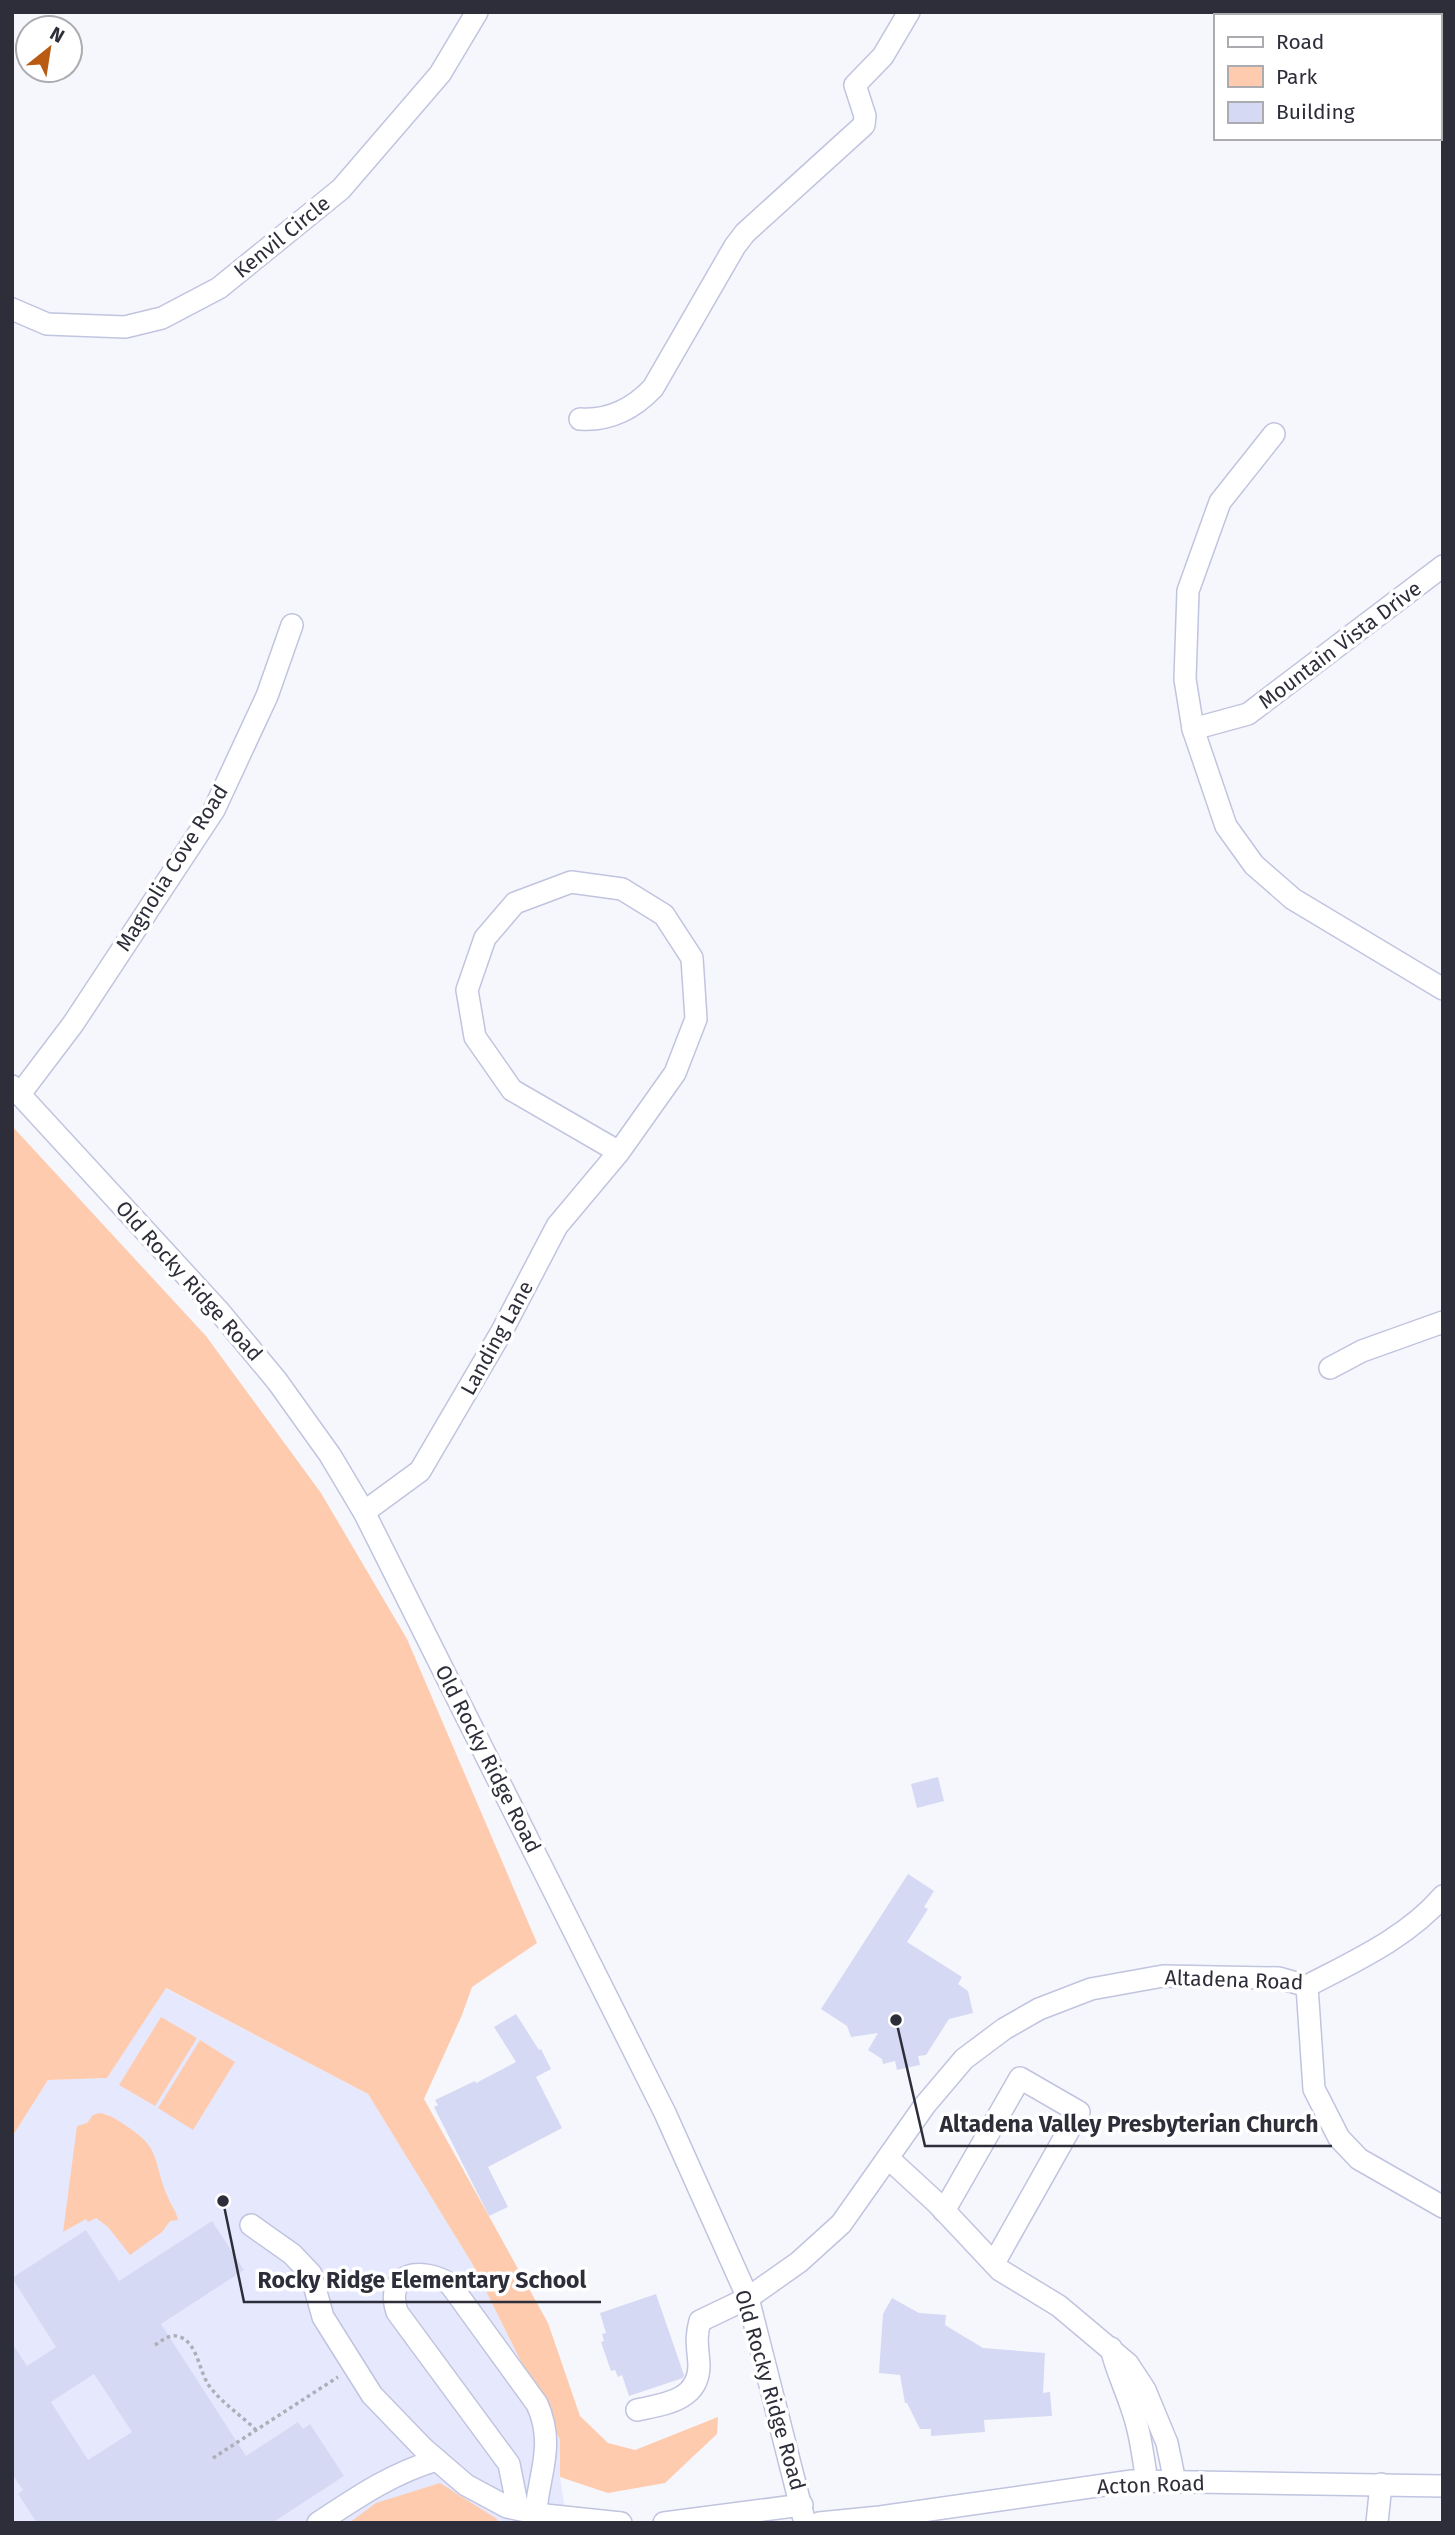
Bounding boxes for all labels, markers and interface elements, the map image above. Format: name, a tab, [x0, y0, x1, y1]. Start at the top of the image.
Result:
north arrow	[14, 14, 84, 84]
legend	[1214, 14, 1441, 140]
text: N	[46, 22, 68, 48]
text: Road	[1276, 29, 1324, 55]
text: Park	[1276, 64, 1318, 90]
text: Building	[1276, 99, 1355, 125]
street label: Kenvil Circle	[229, 190, 335, 284]
street label: Mountain Vista Drive	[1254, 575, 1426, 715]
street label: Magnolia Cove Road	[110, 780, 234, 956]
street label: Old Rocky Ridge Road	[110, 1195, 268, 1367]
street label: Landing Lane	[455, 1276, 539, 1400]
street label: Old Rocky Ridge Road	[429, 1661, 547, 1857]
street label: Altadena Road	[1164, 1965, 1304, 1995]
callout: Altadena Valley Presbyterian Church	[925, 2102, 1332, 2146]
text: Altadena Valley Presbyterian Church	[939, 2110, 1319, 2138]
callout: Rocky Ridge Elementary School	[244, 2258, 601, 2302]
text: Rocky Ridge Elementary School	[258, 2266, 587, 2294]
street label: Old Rocky Ridge Road	[729, 2287, 811, 2493]
street label: Acton Road	[1097, 2470, 1205, 2500]

